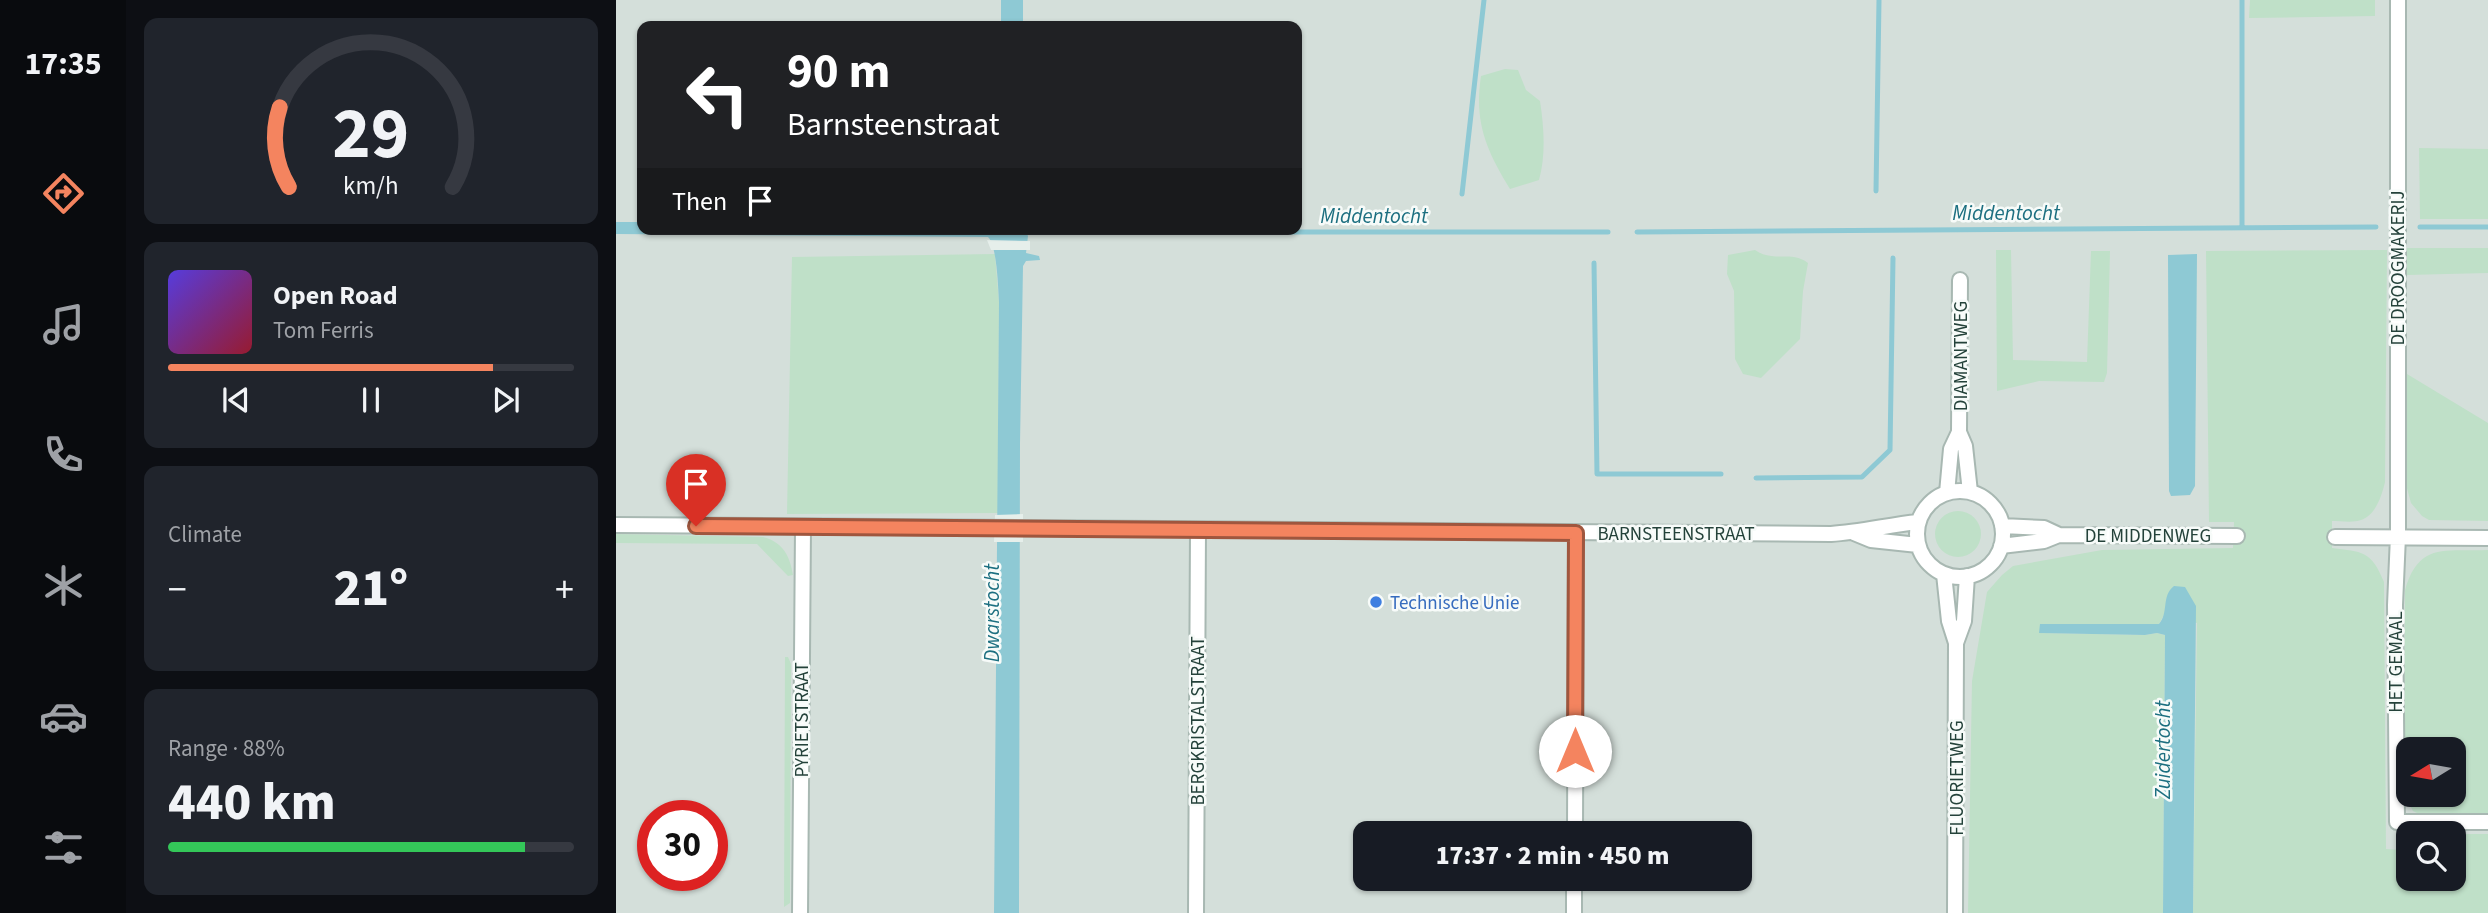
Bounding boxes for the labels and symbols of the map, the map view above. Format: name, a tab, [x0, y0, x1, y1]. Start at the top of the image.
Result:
street label: DE DROOGMAKERIJ	[2385, 190, 2412, 346]
water label: Middentocht	[1952, 198, 2061, 228]
water label: Middentocht	[1320, 201, 1429, 231]
street label: DIAMANTWEG	[1948, 301, 1975, 411]
pin	[666, 454, 726, 526]
street label: BARNSTEENSTRAAT	[1597, 521, 1755, 548]
street label: DE MIDDENWEG	[2085, 523, 2211, 550]
water label: Dwarstocht	[977, 563, 1007, 662]
place label: Technische Unie	[1390, 590, 1519, 617]
marker: Technische Unie	[1368, 594, 1384, 610]
street label: HET GEMAAL	[2383, 611, 2410, 713]
street label: BERGKRISTALSTRAAT	[1185, 636, 1212, 806]
street label: PYRIETSTRAAT	[789, 662, 816, 778]
water label: Zuidertocht	[2148, 699, 2178, 800]
position arrow	[1538, 714, 1612, 788]
street label: FLUORIETWEG	[1944, 720, 1971, 836]
north arrow	[2396, 737, 2466, 807]
speed limit sign: 30	[637, 800, 728, 891]

